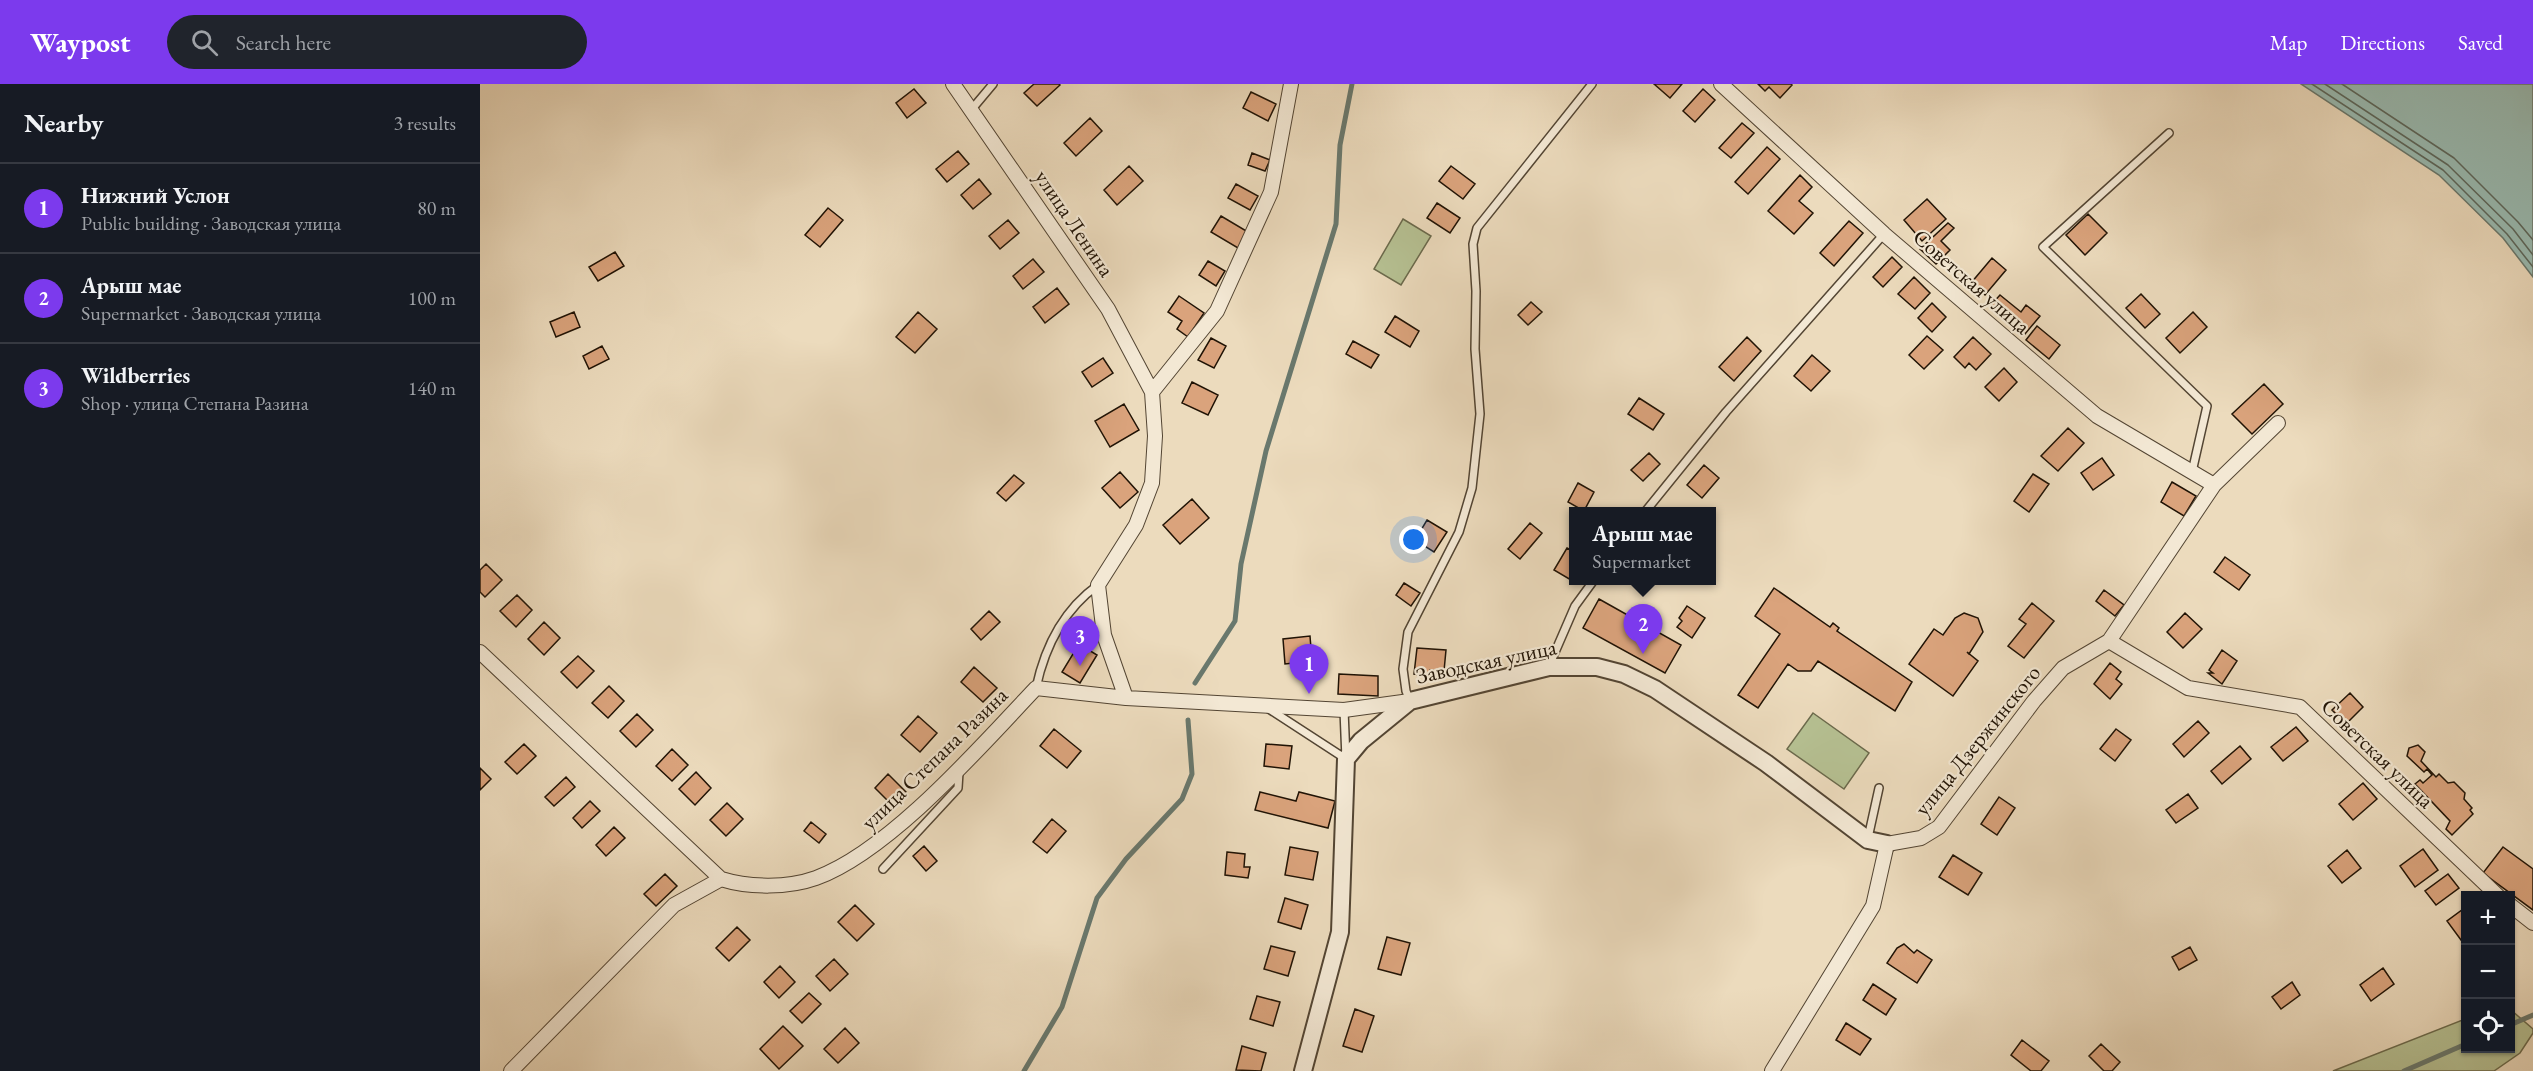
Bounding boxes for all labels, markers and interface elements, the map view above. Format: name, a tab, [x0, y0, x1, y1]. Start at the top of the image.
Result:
search box	[167, 15, 587, 69]
text: Waypost	[30, 24, 131, 60]
icon: search	[188, 26, 221, 59]
text: Search here	[236, 28, 331, 57]
text: Map	[2270, 29, 2307, 56]
text: Directions	[2340, 29, 2425, 56]
text: Saved	[2458, 29, 2503, 56]
text: Nearby	[24, 106, 104, 140]
text: 3 results	[393, 110, 456, 136]
street label: улица Ленина	[1028, 164, 1121, 283]
text: Нижний Услон	[81, 181, 230, 210]
text: 1	[38, 195, 49, 221]
text: 80 m	[417, 195, 456, 221]
text: Public building · Заводская улица	[81, 210, 341, 236]
street label: Советская улица	[1907, 222, 2037, 341]
text: Арыш мае	[81, 271, 181, 300]
text: 2	[38, 285, 49, 311]
text: 100 m	[408, 285, 456, 311]
text: Supermarket · Заводская улица	[81, 300, 321, 326]
text: Wildberries	[81, 361, 190, 390]
text: 3	[38, 375, 49, 401]
text: 140 m	[408, 375, 456, 401]
text: Shop · улица Степана Разина	[81, 390, 309, 416]
popup	[1569, 507, 1716, 585]
text: Арыш мае	[1592, 519, 1693, 548]
your location	[1399, 525, 1428, 554]
text: Supermarket	[1592, 548, 1691, 574]
pin: 2	[1624, 604, 1662, 654]
pin: 3	[1060, 616, 1100, 666]
street label: Заводская улица	[1413, 632, 1559, 691]
pin: 1	[1290, 644, 1328, 694]
street label: улица Дзержинского	[1908, 659, 2047, 822]
street label: улица Степана Разина	[855, 681, 1014, 836]
street label: Советская улица	[2315, 692, 2441, 815]
map controls	[2461, 891, 2515, 1053]
button: +	[2461, 891, 2515, 945]
button: −	[2461, 945, 2515, 999]
button: locate	[2461, 999, 2515, 1053]

